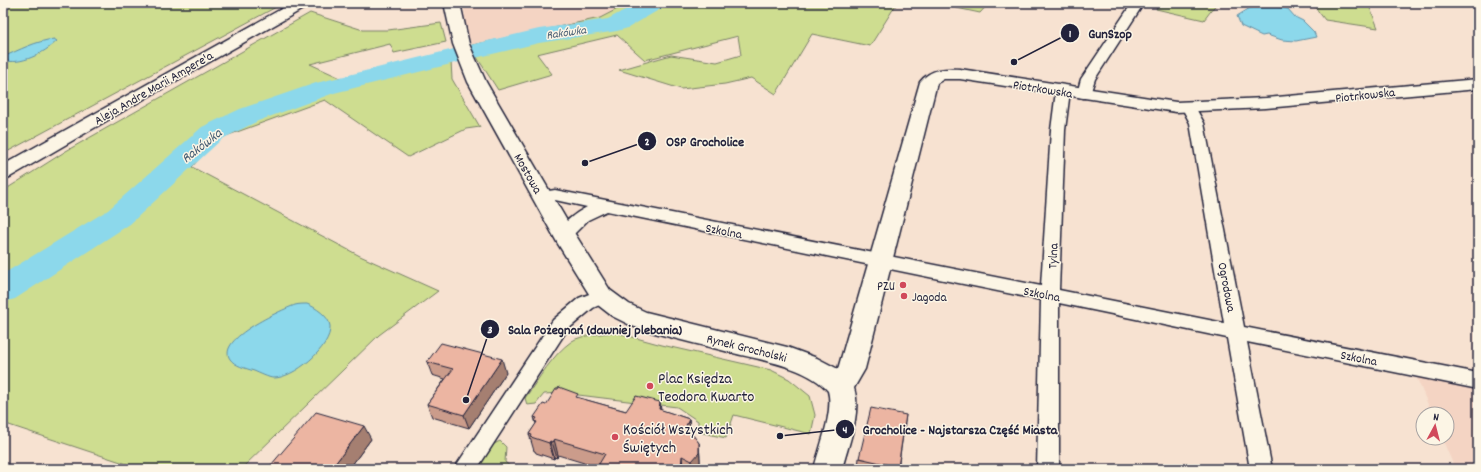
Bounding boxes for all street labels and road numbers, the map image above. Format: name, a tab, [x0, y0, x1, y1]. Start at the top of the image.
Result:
street label: Aleja Andre Marii Ampere'a	[91, 47, 218, 131]
street label: Piotrkowska	[1011, 76, 1075, 105]
street label: Piotrkowska	[1334, 84, 1397, 109]
street label: Mostowa	[508, 150, 546, 199]
street label: Szkolna	[704, 220, 744, 245]
street label: Tylna	[1044, 242, 1065, 269]
street label: Ogrodowa	[1211, 261, 1240, 315]
street label: Szkolna	[1022, 283, 1062, 308]
street label: Rynek Grocholski	[704, 330, 789, 369]
street label: Szkolna	[1339, 347, 1379, 372]

